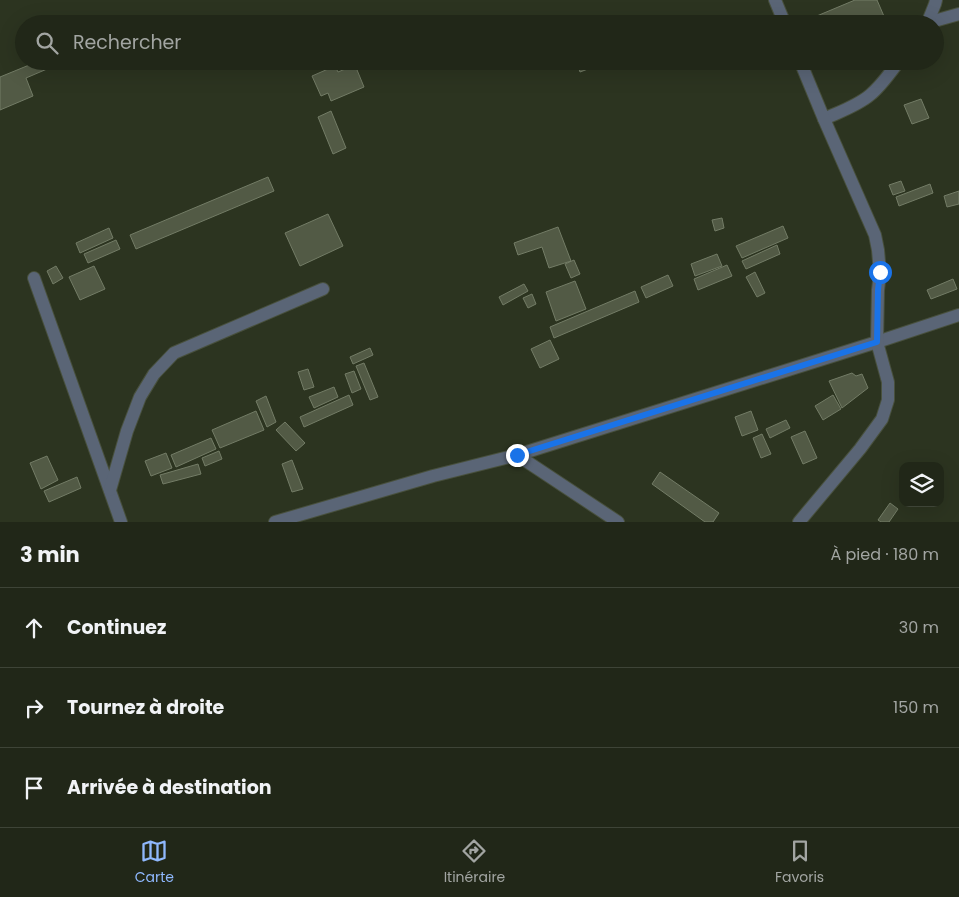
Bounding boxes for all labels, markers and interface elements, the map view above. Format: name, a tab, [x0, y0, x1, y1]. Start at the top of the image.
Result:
search box	[15, 15, 944, 70]
icon: search	[33, 29, 61, 57]
text: Rechercher	[73, 29, 181, 56]
route start	[869, 261, 892, 284]
route end	[506, 444, 529, 467]
map controls	[899, 462, 944, 507]
button: layers	[899, 462, 944, 507]
text: 3 min	[20, 540, 80, 569]
text: À pied · 180 m	[831, 543, 939, 566]
icon: ahead	[20, 614, 48, 642]
text: Continuez	[67, 614, 166, 641]
text: 30 m	[899, 616, 939, 639]
icon: right	[20, 694, 48, 722]
text: Tournez à droite	[67, 694, 224, 721]
text: 150 m	[893, 696, 939, 719]
icon: arrive	[20, 774, 48, 802]
text: Arrivée à destination	[67, 774, 272, 801]
tab: Carte	[135, 837, 174, 888]
tab: Itinéraire	[444, 837, 505, 888]
tab: Favoris	[775, 837, 824, 888]

